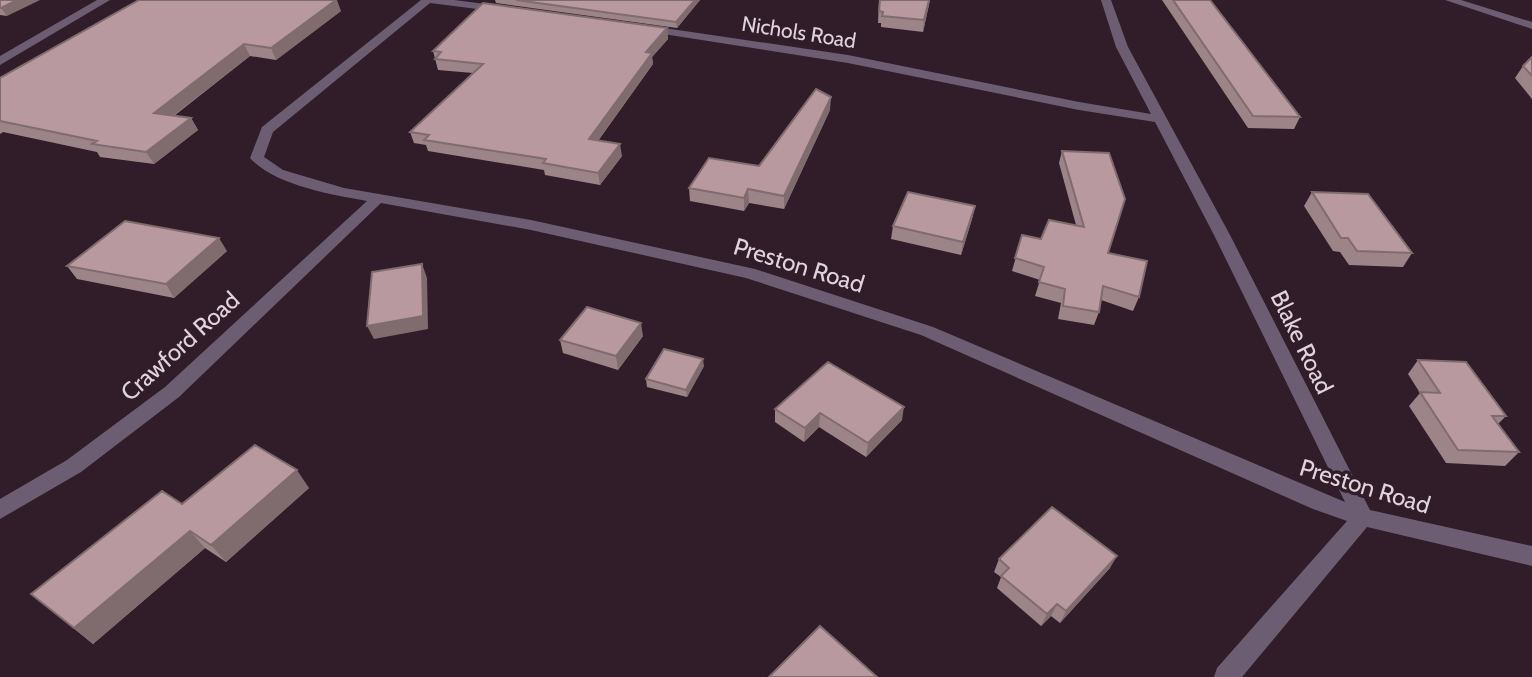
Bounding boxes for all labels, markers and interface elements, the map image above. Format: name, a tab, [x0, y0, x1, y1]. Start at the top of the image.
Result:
street label: Nichols Road	[740, 11, 858, 53]
street label: Preston Road	[730, 231, 868, 299]
street label: Crawford Road	[115, 285, 245, 407]
street label: Blake Road	[1265, 286, 1339, 398]
street label: Preston Road	[1296, 452, 1434, 520]

